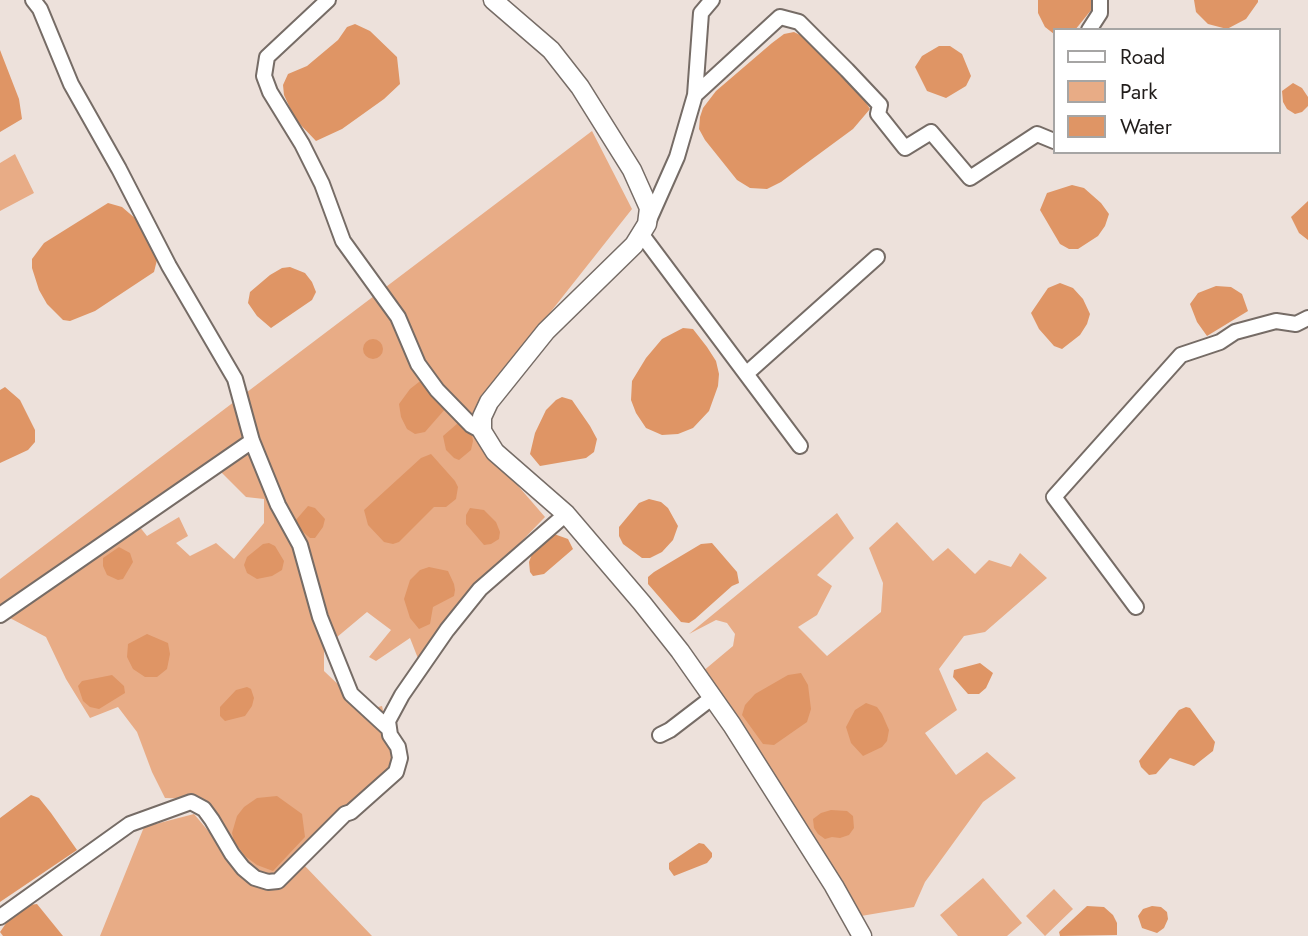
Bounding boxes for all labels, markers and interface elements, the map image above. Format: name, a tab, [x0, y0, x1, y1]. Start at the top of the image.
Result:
legend	[1052, 28, 1280, 154]
text: Road	[1120, 42, 1165, 72]
text: Park	[1120, 77, 1157, 107]
text: Water	[1120, 112, 1172, 142]

